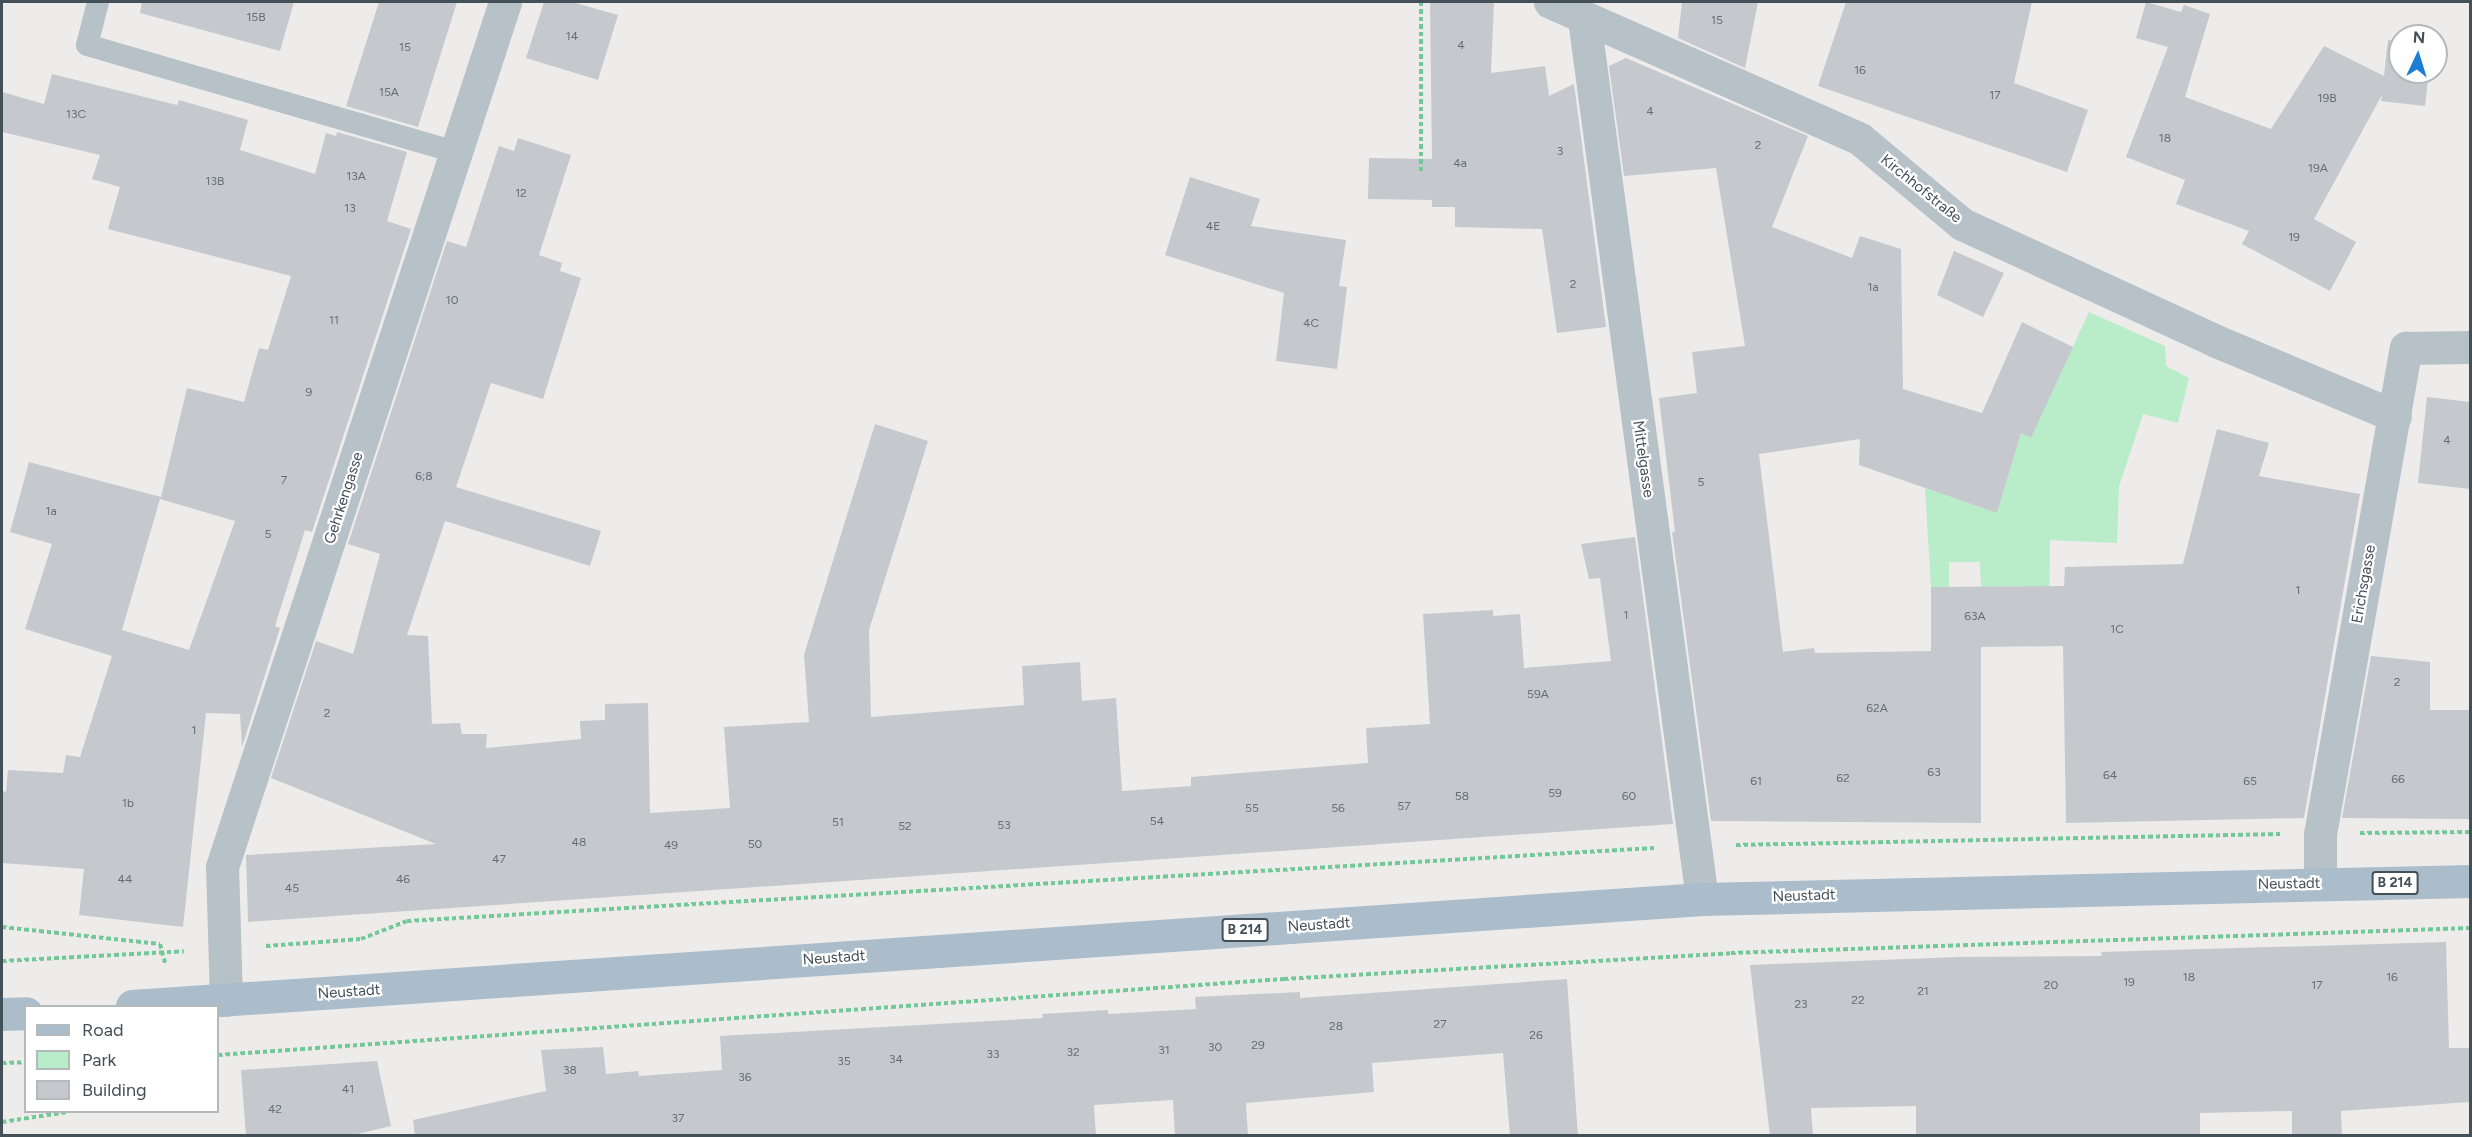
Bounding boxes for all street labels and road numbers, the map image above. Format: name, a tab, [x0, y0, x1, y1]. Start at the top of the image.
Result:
street label: Kirchhofstraße	[1877, 151, 1965, 227]
street label: Mittelgasse	[1629, 419, 1657, 499]
street label: Gehrkengasse	[321, 450, 367, 546]
street label: Erichsgasse	[2348, 543, 2380, 625]
road number: B 214	[2371, 872, 2419, 894]
street label: Neustadt	[2257, 874, 2321, 894]
street label: Neustadt	[1772, 886, 1836, 906]
street label: Neustadt	[1287, 914, 1351, 936]
road number: B 214	[1221, 919, 1269, 941]
street label: Neustadt	[802, 947, 866, 969]
street label: Neustadt	[317, 981, 381, 1003]

